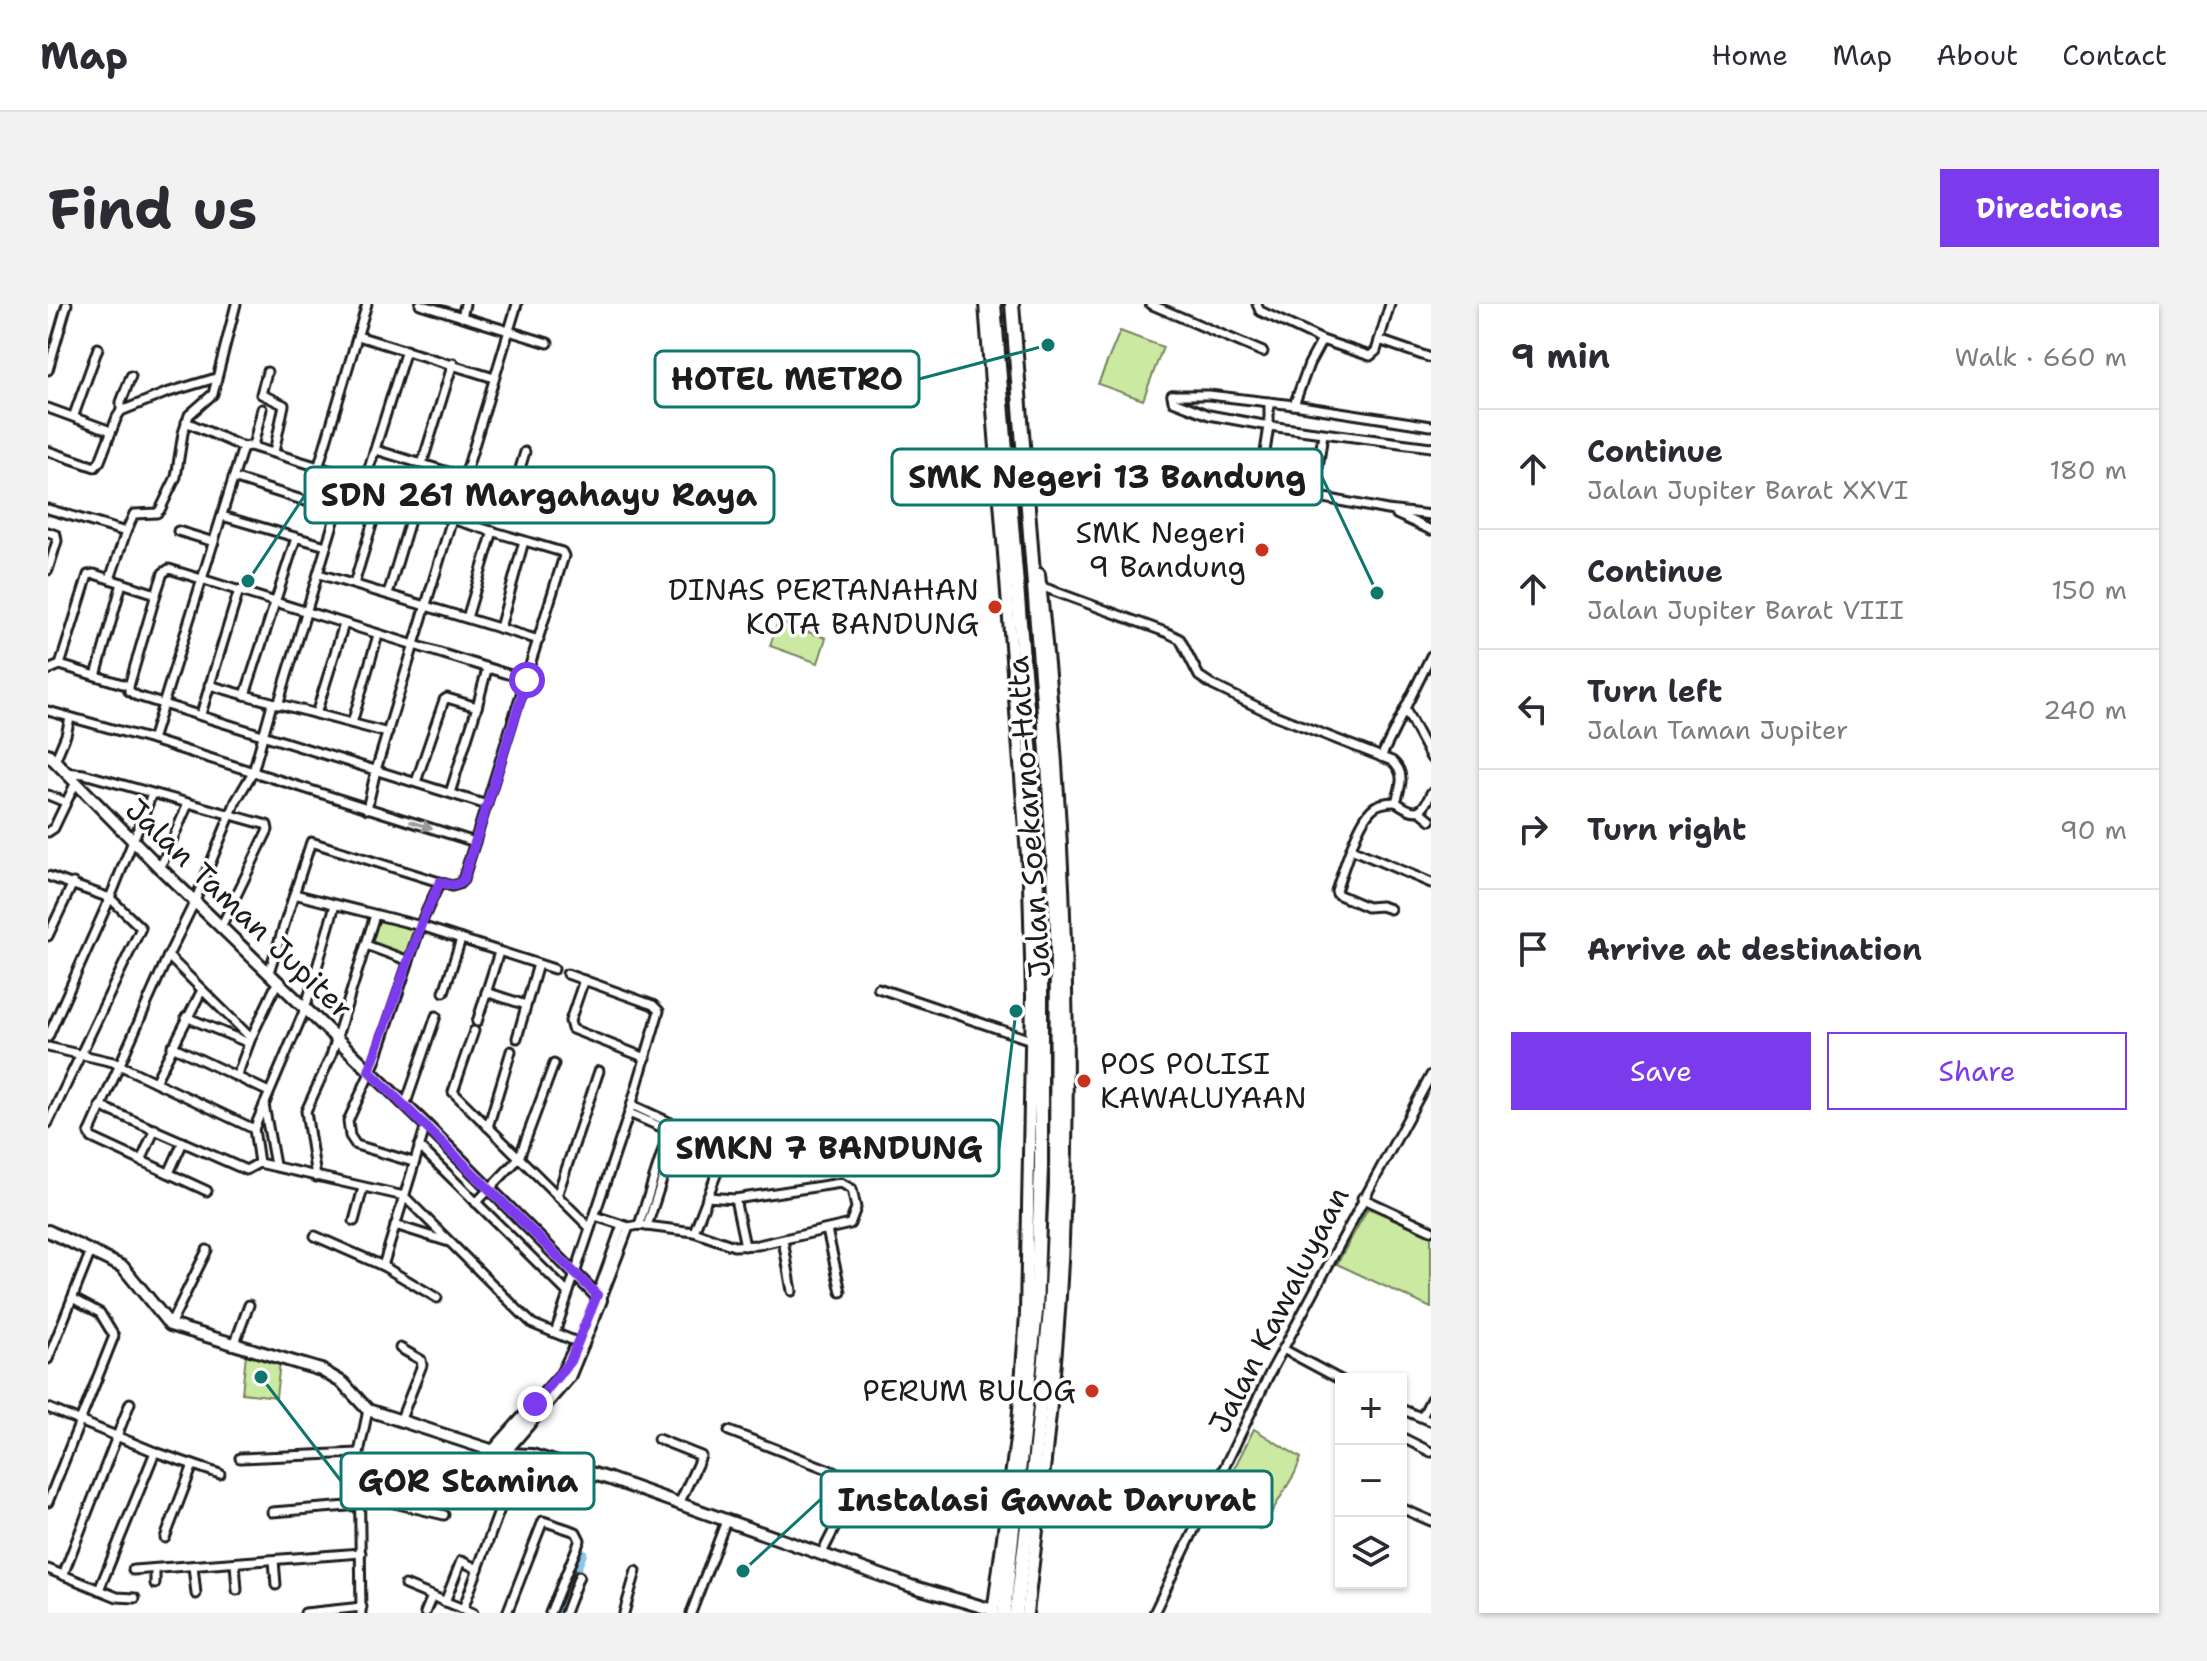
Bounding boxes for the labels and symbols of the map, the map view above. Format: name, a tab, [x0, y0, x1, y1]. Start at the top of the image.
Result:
callout: HOTEL METRO	[655, 351, 919, 407]
text: HOTEL METRO	[671, 357, 903, 400]
callout: SMK Negeri 13 Bandung	[892, 449, 1322, 505]
text: SMK Negeri 13 Bandung	[908, 455, 1306, 498]
callout: SDN 261 Margahayu Raya	[305, 467, 774, 523]
text: SDN 261 Margahayu Raya	[321, 473, 758, 516]
place label: SMK Negeri 9 Bandung	[1075, 512, 1246, 587]
marker: SMK Negeri 9 Bandung	[1253, 541, 1271, 559]
place label: DINAS PERTANAHAN KOTA BANDUNG	[668, 569, 979, 644]
marker: DINAS PERTANAHAN KOTA BANDUNG	[986, 598, 1004, 616]
street label: Jalan Soekarno-Hatta	[997, 654, 1060, 980]
route start	[509, 662, 545, 698]
street label: Jalan Taman Jupiter	[117, 789, 362, 1028]
one-way arrow	[409, 819, 433, 832]
place label: POS POLISI KAWALUYAAN	[1100, 1043, 1307, 1118]
marker: POS POLISI KAWALUYAAN	[1075, 1072, 1093, 1090]
callout: SMKN 7 BANDUNG	[659, 1120, 999, 1176]
text: SMKN 7 BANDUNG	[675, 1126, 983, 1169]
street label: Jalan Kawaluyaan	[1199, 1180, 1358, 1440]
place label: PERUM BULOG	[862, 1370, 1076, 1411]
marker: PERUM BULOG	[1083, 1382, 1101, 1400]
route end	[517, 1386, 553, 1422]
callout: GOR Stamina	[341, 1453, 594, 1509]
text: GOR Stamina	[358, 1459, 578, 1502]
callout: Instalasi Gawat Darurat	[821, 1471, 1272, 1527]
text: Instalasi Gawat Darurat	[837, 1478, 1257, 1521]

